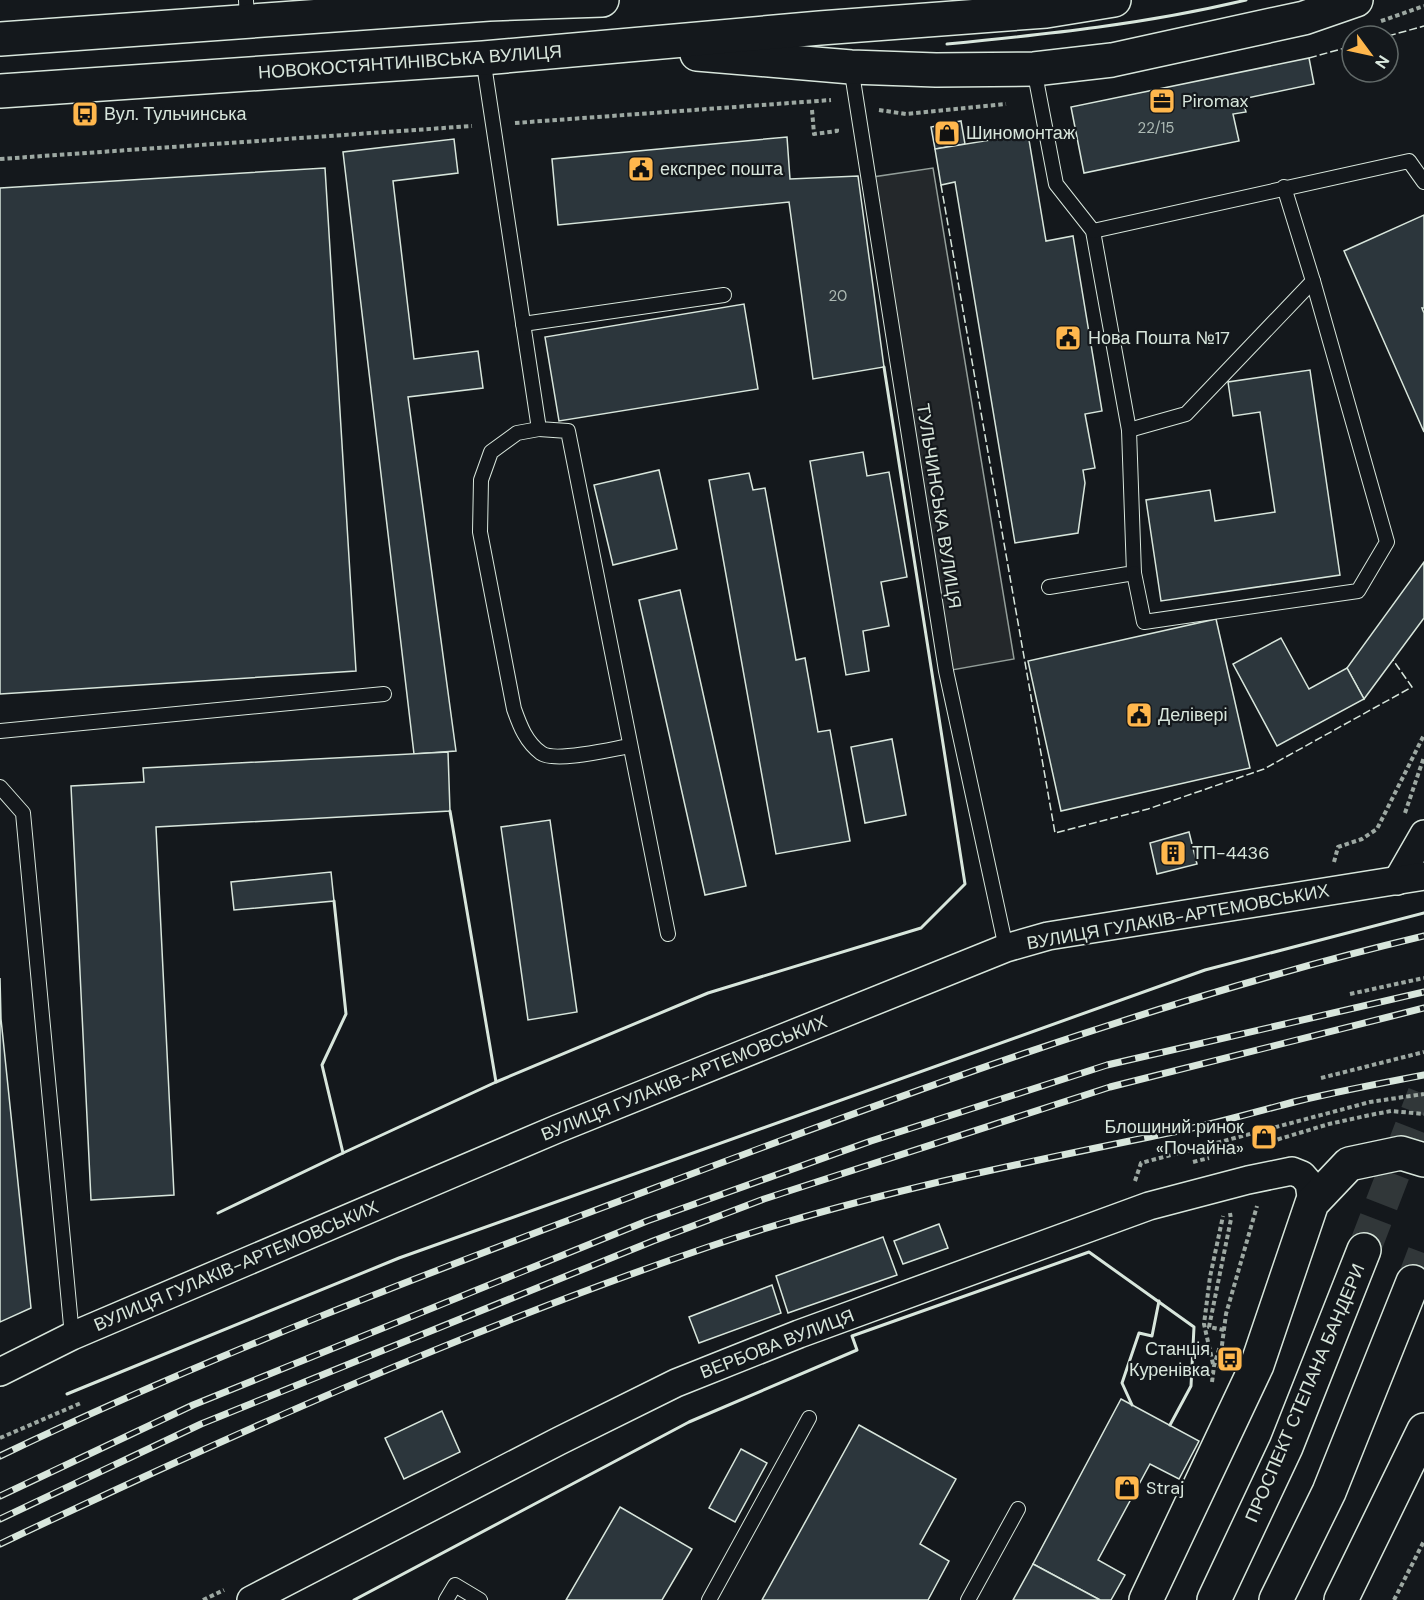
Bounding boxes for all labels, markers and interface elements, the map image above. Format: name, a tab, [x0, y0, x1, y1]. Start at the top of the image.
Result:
north arrow	[1340, 24, 1400, 84]
street label: НОВОКОСТЯНТИНІВСЬКА ВУЛИЦЯ	[257, 39, 563, 85]
text: N	[1370, 51, 1394, 73]
office icon: Piromax	[1147, 86, 1177, 116]
place label: Piromax	[1182, 89, 1249, 113]
bus stop icon: Вул. Тульчинська	[70, 99, 100, 129]
place label: Вул. Тульчинська	[104, 102, 248, 126]
shop icon: Шиномонтаж	[932, 118, 962, 148]
house number: 22/15	[1138, 118, 1175, 138]
place label: Шиномонтаж	[966, 121, 1075, 145]
public building icon: експрес пошта	[626, 154, 656, 184]
place label: експрес пошта	[660, 157, 784, 181]
house number: 20	[829, 286, 847, 306]
public building icon: Нова Пошта №17	[1053, 323, 1083, 353]
place label: Нова Пошта №17	[1088, 326, 1230, 350]
street label: ТУЛЬЧИНСЬКА ВУЛИЦЯ	[911, 402, 967, 610]
public building icon: Делівері	[1124, 700, 1154, 730]
place label: Делівері	[1158, 703, 1228, 727]
building icon: ТП-4436	[1158, 838, 1188, 868]
place label: ТП-4436	[1192, 841, 1269, 865]
street label: ВУЛИЦЯ ГУЛАКІВ-АРТЕМОВСЬКИХ	[1025, 879, 1331, 955]
street label: ВУЛИЦЯ ГУЛАКІВ-АРТЕМОВСЬКИХ	[537, 1009, 831, 1147]
place label: Блошиний ринок «Почайна»	[1104, 1115, 1244, 1160]
shop icon: Блошиний ринок «Почайна»	[1249, 1122, 1279, 1152]
street label: ВУЛИЦЯ ГУЛАКІВ-АРТЕМОВСЬКИХ	[90, 1195, 382, 1337]
street label: ПРОСПЕКТ СТЕПАНА БАНДЕРИ	[1240, 1260, 1370, 1526]
street label: ВЕРБОВА ВУЛИЦЯ	[697, 1304, 857, 1384]
place label: Станція Куренівка	[1129, 1337, 1211, 1382]
bus stop icon: Станція Куренівка	[1215, 1344, 1245, 1374]
shop icon: Straj	[1112, 1473, 1142, 1503]
place label: Straj	[1146, 1476, 1184, 1500]

